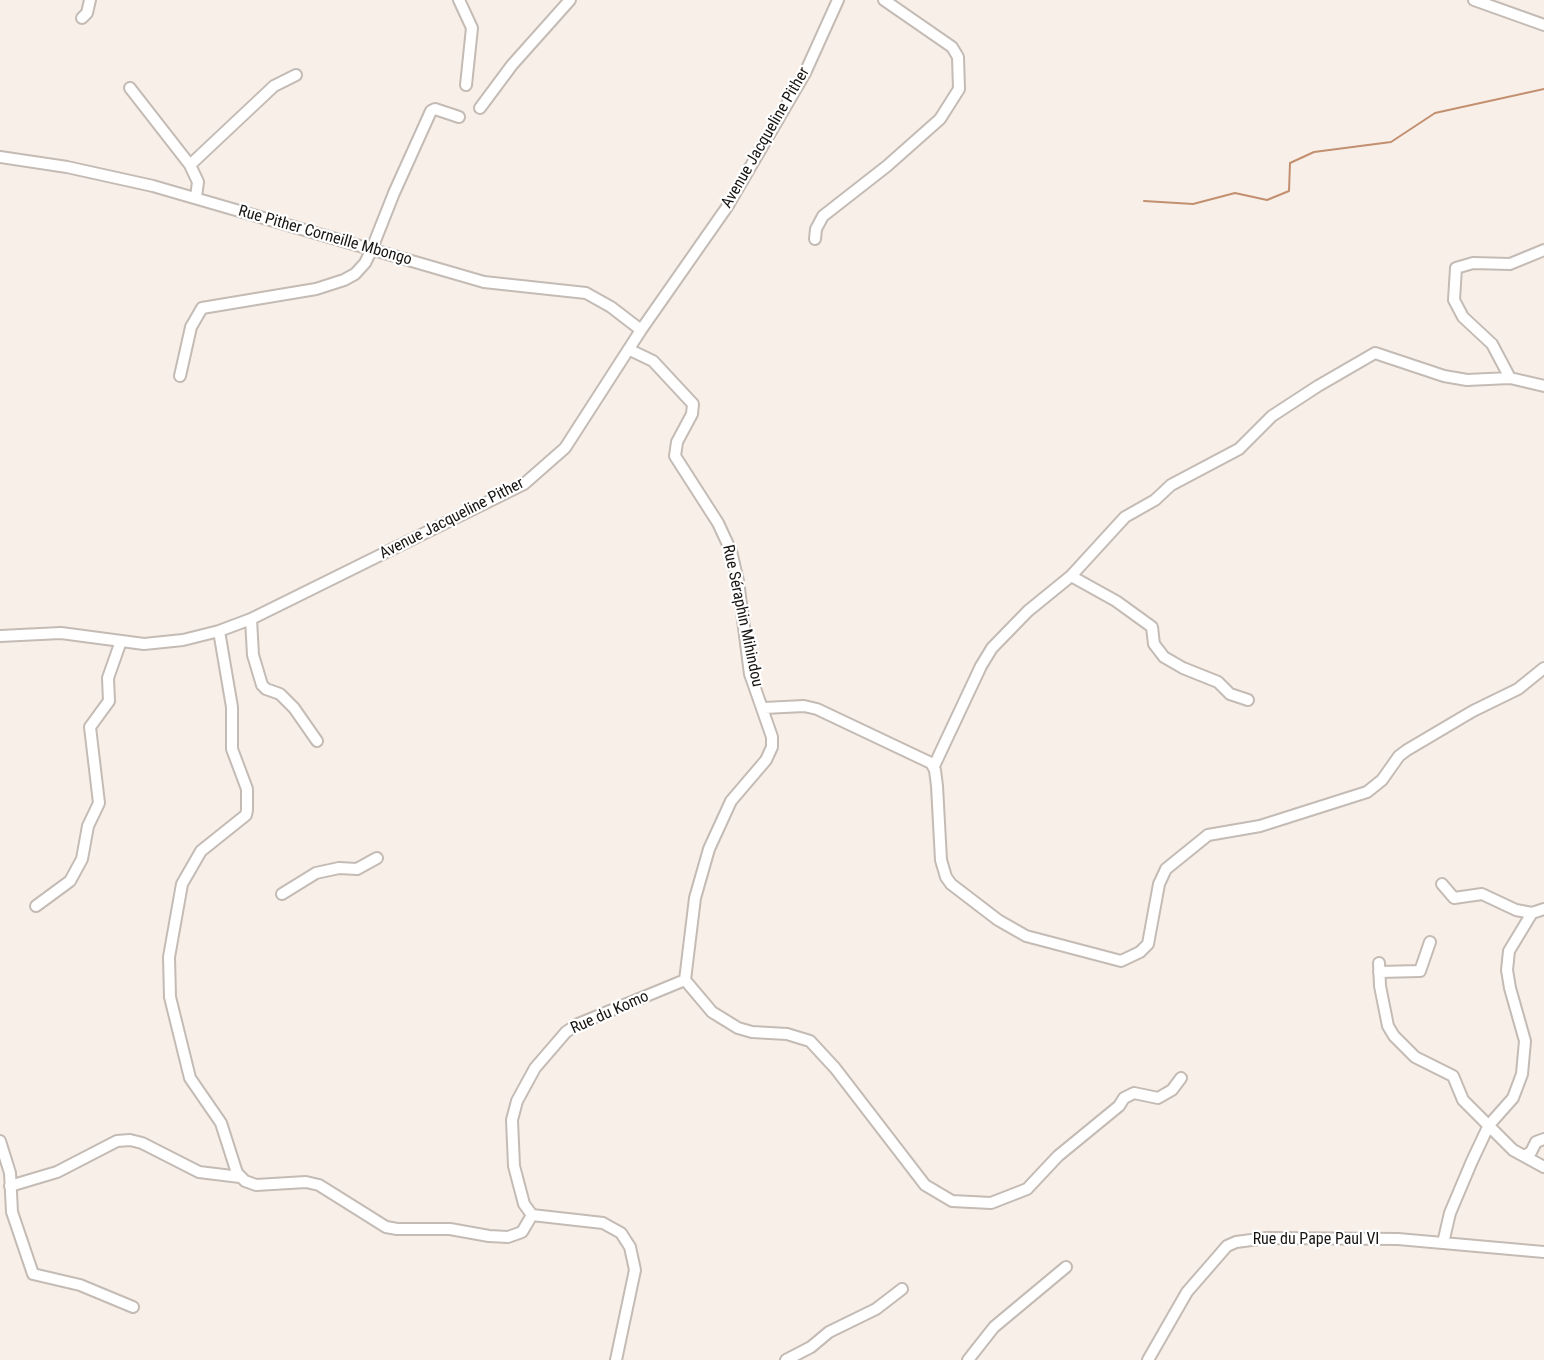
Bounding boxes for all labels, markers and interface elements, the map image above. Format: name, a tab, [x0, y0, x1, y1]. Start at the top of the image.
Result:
street label: Avenue Jacqueline Pither	[718, 64, 814, 212]
street label: Rue Pither Corneille Mbongo	[236, 202, 414, 270]
street label: Avenue Jacqueline Pither	[377, 474, 527, 564]
street label: Rue Séraphin Mihindou	[718, 543, 766, 689]
street label: Rue du Komo	[568, 987, 652, 1039]
street label: Rue du Pape Paul VI	[1253, 1230, 1379, 1250]

